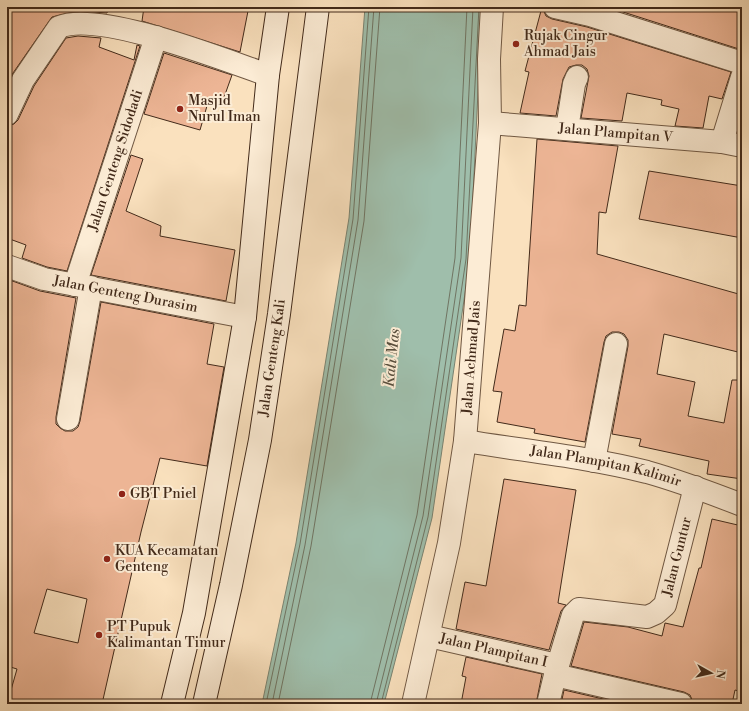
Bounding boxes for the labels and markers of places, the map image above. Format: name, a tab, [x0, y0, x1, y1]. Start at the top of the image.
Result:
place label: Rujak Cingur Ahmad Jais	[523, 27, 607, 61]
marker: Rujak Cingur Ahmad Jais	[511, 39, 521, 49]
place label: Masjid Nurul Iman	[188, 92, 261, 126]
marker: Masjid Nurul Iman	[175, 104, 185, 114]
place label: GBT Pniel	[130, 485, 196, 503]
marker: GBT Pniel	[117, 489, 127, 499]
place label: KUA Kecamatan Genteng	[115, 542, 219, 576]
marker: KUA Kecamatan Genteng	[102, 554, 112, 564]
place label: PT Pupuk Kalimantan Timur	[107, 618, 225, 652]
marker: PT Pupuk Kalimantan Timur	[94, 630, 104, 640]

